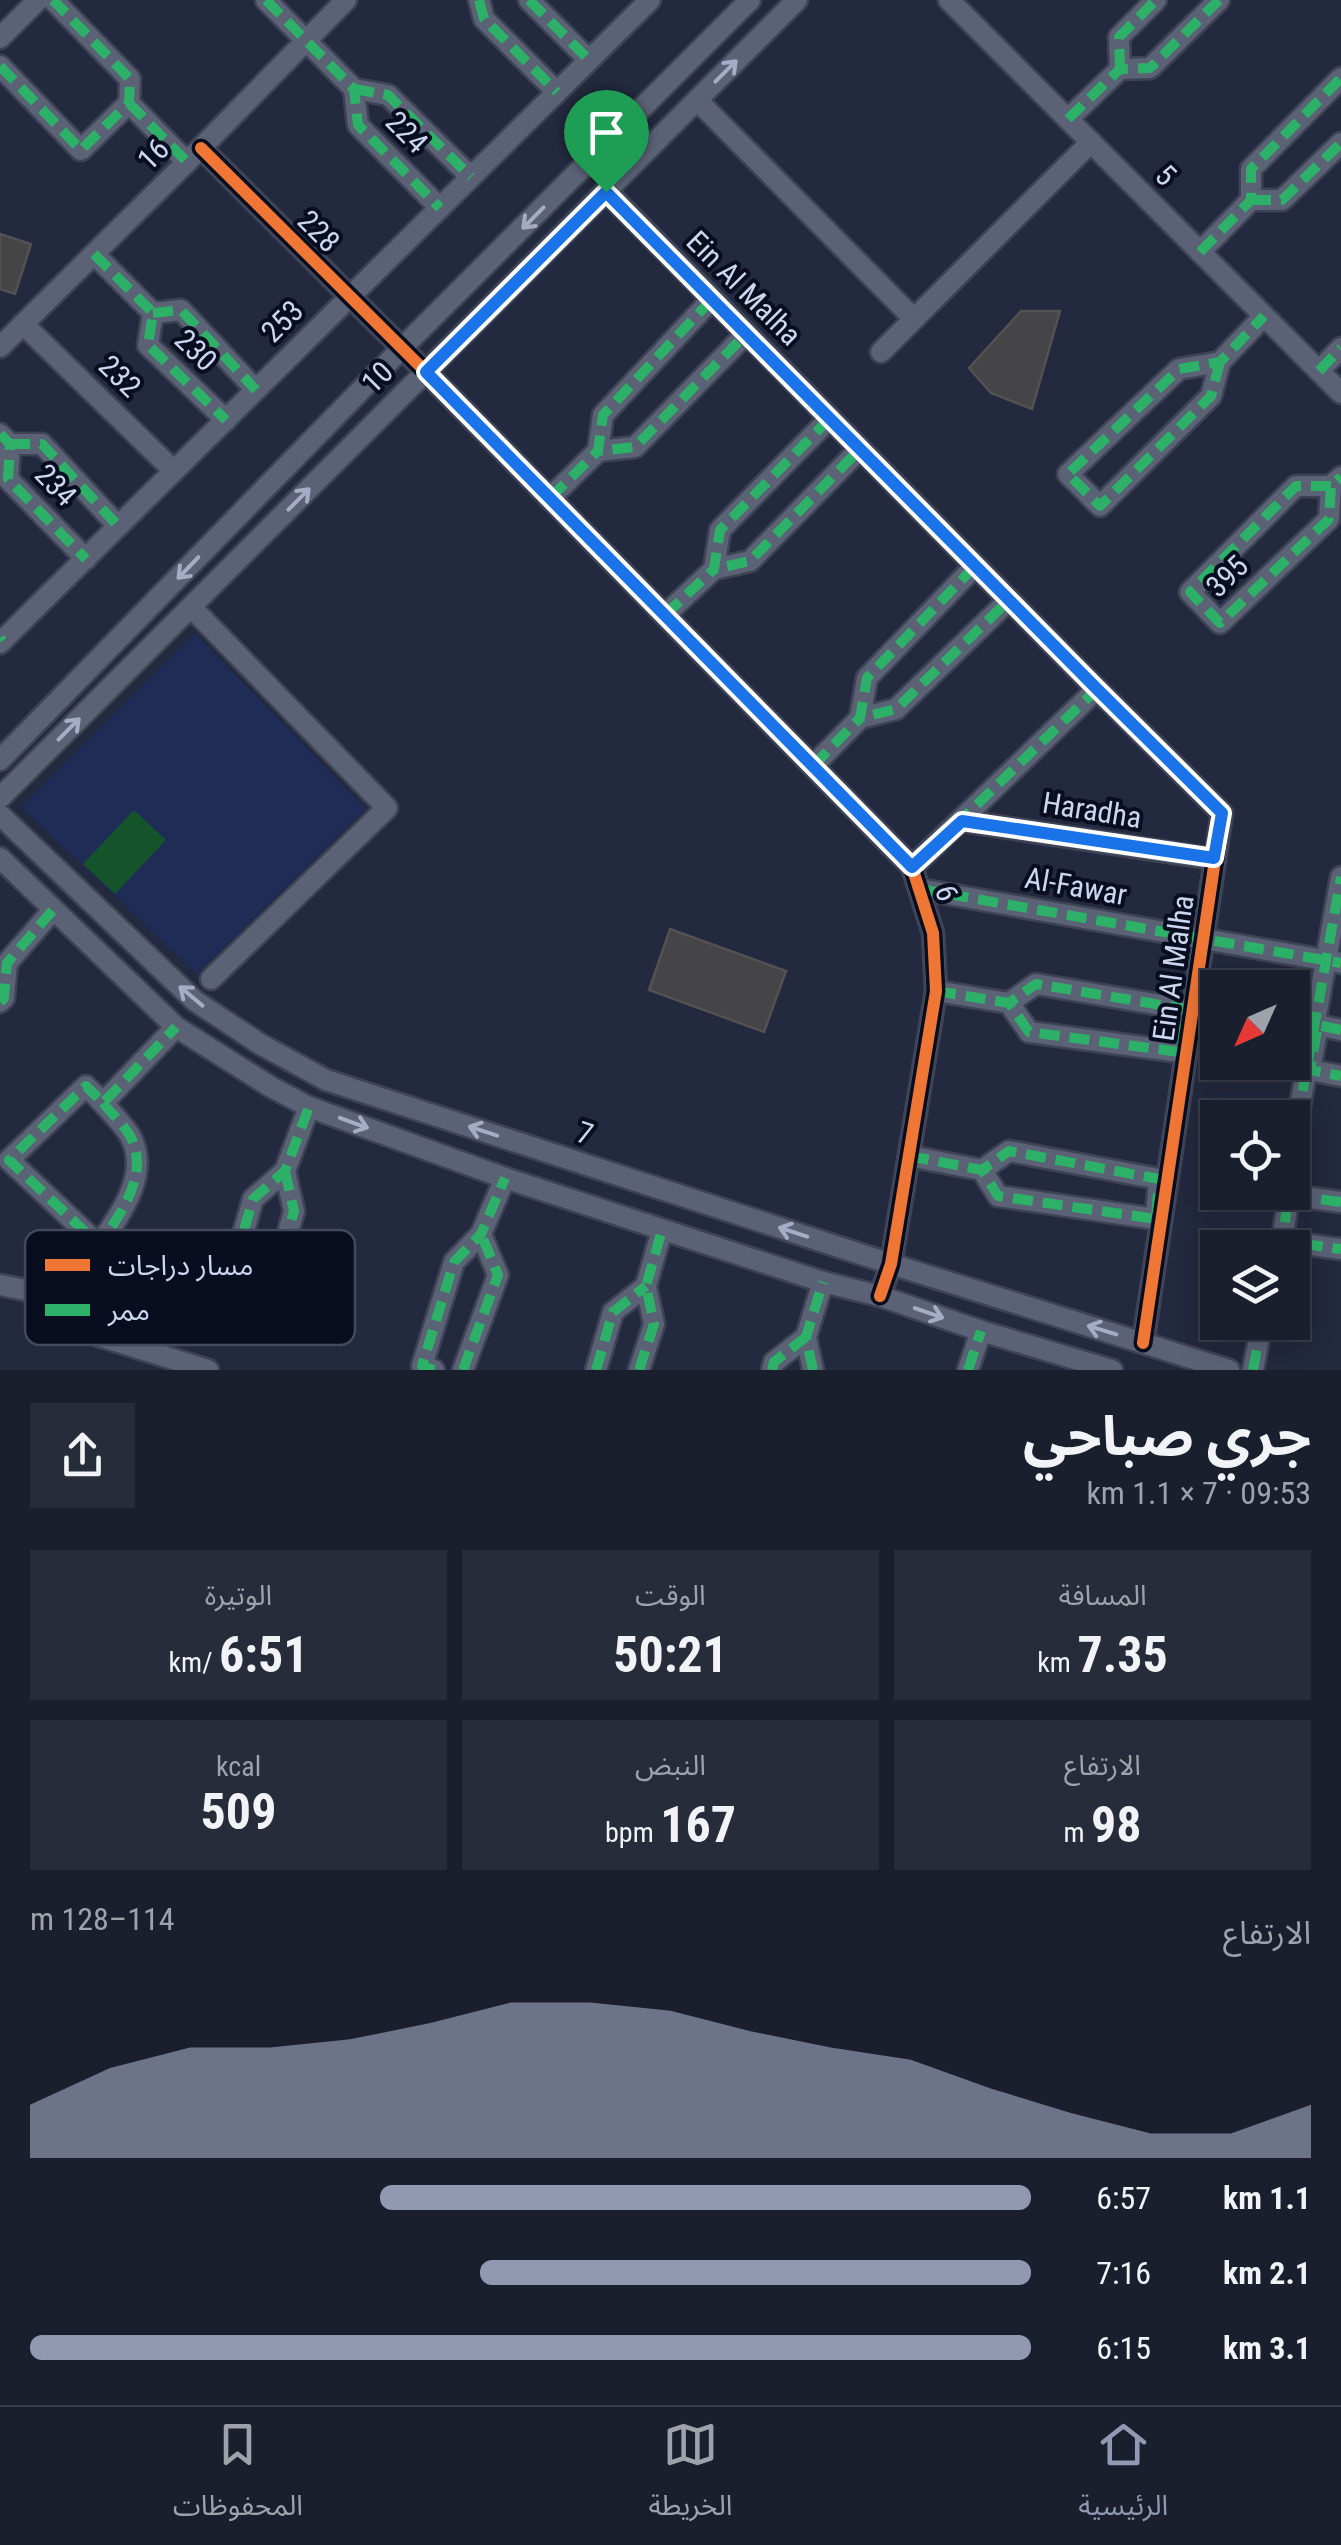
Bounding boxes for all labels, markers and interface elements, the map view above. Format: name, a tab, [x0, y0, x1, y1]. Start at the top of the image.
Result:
one-way arrow	[714, 59, 738, 83]
pin	[564, 90, 649, 193]
street label: 224	[379, 104, 435, 160]
icon: arrive	[579, 105, 634, 160]
street label: 16	[130, 131, 176, 177]
street label: 5	[1148, 157, 1184, 193]
street label: 228	[291, 203, 347, 259]
one-way arrow	[521, 205, 545, 229]
street label: Ein Al Malha	[680, 224, 808, 352]
street label: 253	[254, 293, 310, 349]
street label: 230	[168, 322, 224, 378]
street label: 232	[92, 348, 148, 404]
street label: 10	[354, 354, 400, 400]
street label: 234	[28, 457, 84, 513]
one-way arrow	[286, 487, 310, 511]
street label: 395	[1199, 548, 1255, 604]
one-way arrow	[176, 556, 200, 580]
one-way arrow	[57, 717, 81, 741]
street label: Haradha	[1040, 785, 1144, 835]
street label: Al-Fawar	[1022, 860, 1130, 912]
street label: 6	[928, 881, 966, 905]
street label: Ein Al Malha	[1145, 893, 1201, 1043]
north arrow	[1200, 970, 1310, 1080]
map controls	[1200, 970, 1310, 1340]
one-way arrow	[179, 985, 204, 1008]
button: locate	[1200, 1100, 1310, 1210]
street label: 7	[573, 1114, 597, 1152]
one-way arrow	[338, 1115, 369, 1133]
one-way arrow	[468, 1121, 500, 1139]
one-way arrow	[777, 1221, 809, 1239]
legend	[25, 1230, 355, 1345]
button: layers	[1200, 1230, 1310, 1340]
text: مسار دراجات	[108, 1249, 253, 1282]
text: ممر	[107, 1294, 150, 1327]
one-way arrow	[912, 1305, 943, 1323]
one-way arrow	[1087, 1320, 1119, 1338]
button: share	[30, 1403, 135, 1508]
text: جري صباحي	[1023, 1404, 1311, 1468]
text: 09:53 · 7 × 1.1 km	[1086, 1474, 1311, 1512]
text: الوتيرة	[205, 1579, 272, 1612]
text: الوقت	[635, 1579, 706, 1612]
text: المسافة	[1058, 1579, 1147, 1612]
text: 6:51	[219, 1626, 309, 1684]
text: 50:21	[613, 1626, 728, 1684]
text: 7.35	[1077, 1626, 1168, 1684]
text: /km	[168, 1646, 219, 1679]
text: km	[1037, 1646, 1077, 1679]
text: النبض	[635, 1749, 706, 1782]
text: الارتفاع	[1064, 1749, 1141, 1782]
text: kcal	[216, 1750, 261, 1783]
text: 509	[201, 1783, 276, 1841]
text: 167	[660, 1796, 736, 1854]
text: 98	[1091, 1796, 1142, 1854]
text: bpm	[605, 1816, 660, 1849]
text: m	[1063, 1816, 1091, 1849]
text: 114–128 m	[30, 1900, 175, 1938]
text: الارتفاع	[1223, 1914, 1311, 1952]
text: 6:57	[1096, 2179, 1151, 2217]
text: 1.1 km	[1223, 2179, 1311, 2217]
text: 7:16	[1096, 2254, 1151, 2292]
text: 2.1 km	[1223, 2254, 1311, 2292]
text: 6:15	[1096, 2329, 1151, 2367]
text: 3.1 km	[1223, 2329, 1311, 2367]
tab: المحفوظات	[173, 2417, 303, 2536]
tab: الخريطة	[649, 2417, 732, 2536]
tab: الرئيسية	[1078, 2417, 1168, 2536]

